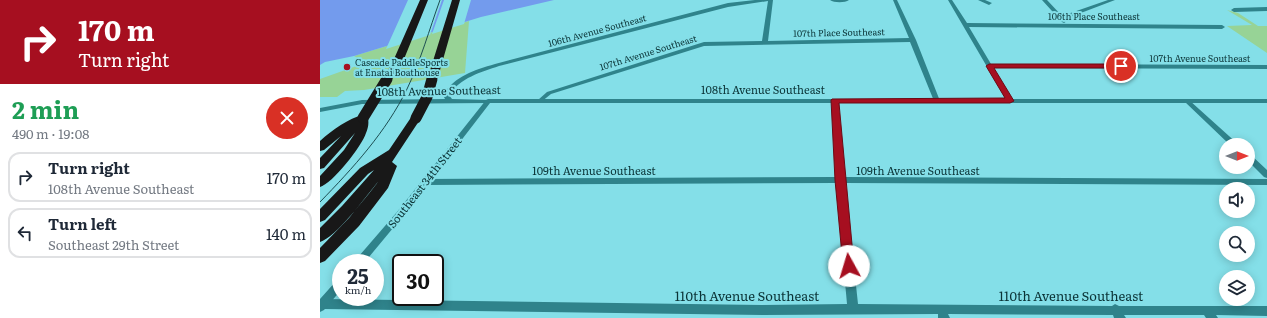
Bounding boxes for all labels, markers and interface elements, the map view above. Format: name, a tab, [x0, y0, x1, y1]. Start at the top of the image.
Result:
text: 170 m	[78, 8, 155, 50]
street label: 106th Place Southeast	[1048, 9, 1140, 23]
street label: 106th Avenue Southeast	[546, 10, 648, 50]
icon: right	[12, 16, 64, 68]
street label: 107th Place Southeast	[793, 24, 885, 40]
street label: 107th Avenue Southeast	[598, 30, 699, 73]
text: Turn right	[78, 46, 169, 73]
pin	[1104, 49, 1138, 83]
street label: 107th Avenue Southeast	[1150, 51, 1251, 65]
place label: Cascade PaddleSports at Enatai Boathouse	[355, 55, 448, 79]
icon: arrive	[1110, 55, 1132, 77]
marker: Cascade PaddleSports at Enatai Boathouse	[342, 62, 352, 72]
street label: 108th Avenue Southeast	[377, 81, 502, 99]
street label: 108th Avenue Southeast	[701, 81, 825, 97]
text: 2 min	[12, 91, 79, 126]
button: close	[266, 97, 308, 139]
text: 490 m · 19:08	[12, 124, 89, 143]
street label: Southeast 34th Street	[383, 133, 465, 231]
north arrow	[1219, 138, 1255, 174]
map controls	[1219, 138, 1255, 306]
text: Turn right	[48, 156, 130, 179]
street label: 109th Avenue Southeast	[532, 162, 656, 178]
street label: 109th Avenue Southeast	[856, 162, 980, 178]
icon: right	[14, 166, 36, 188]
text: 170 m	[267, 166, 306, 189]
text: 108th Avenue Southeast	[48, 179, 194, 198]
button: sound	[1219, 182, 1255, 218]
text: Turn left	[48, 212, 117, 235]
icon: left	[14, 222, 36, 244]
text: 140 m	[266, 222, 306, 245]
button: search	[1219, 226, 1255, 262]
text: Southeast 29th Street	[48, 235, 179, 254]
position arrow	[828, 245, 870, 287]
speed limit sign: 30	[392, 254, 444, 306]
text: 25	[347, 260, 369, 290]
button: layers	[1219, 270, 1255, 306]
text: km/h	[345, 282, 371, 297]
street label: 110th Avenue Southeast	[675, 286, 820, 305]
street label: 110th Avenue Southeast	[999, 286, 1144, 305]

